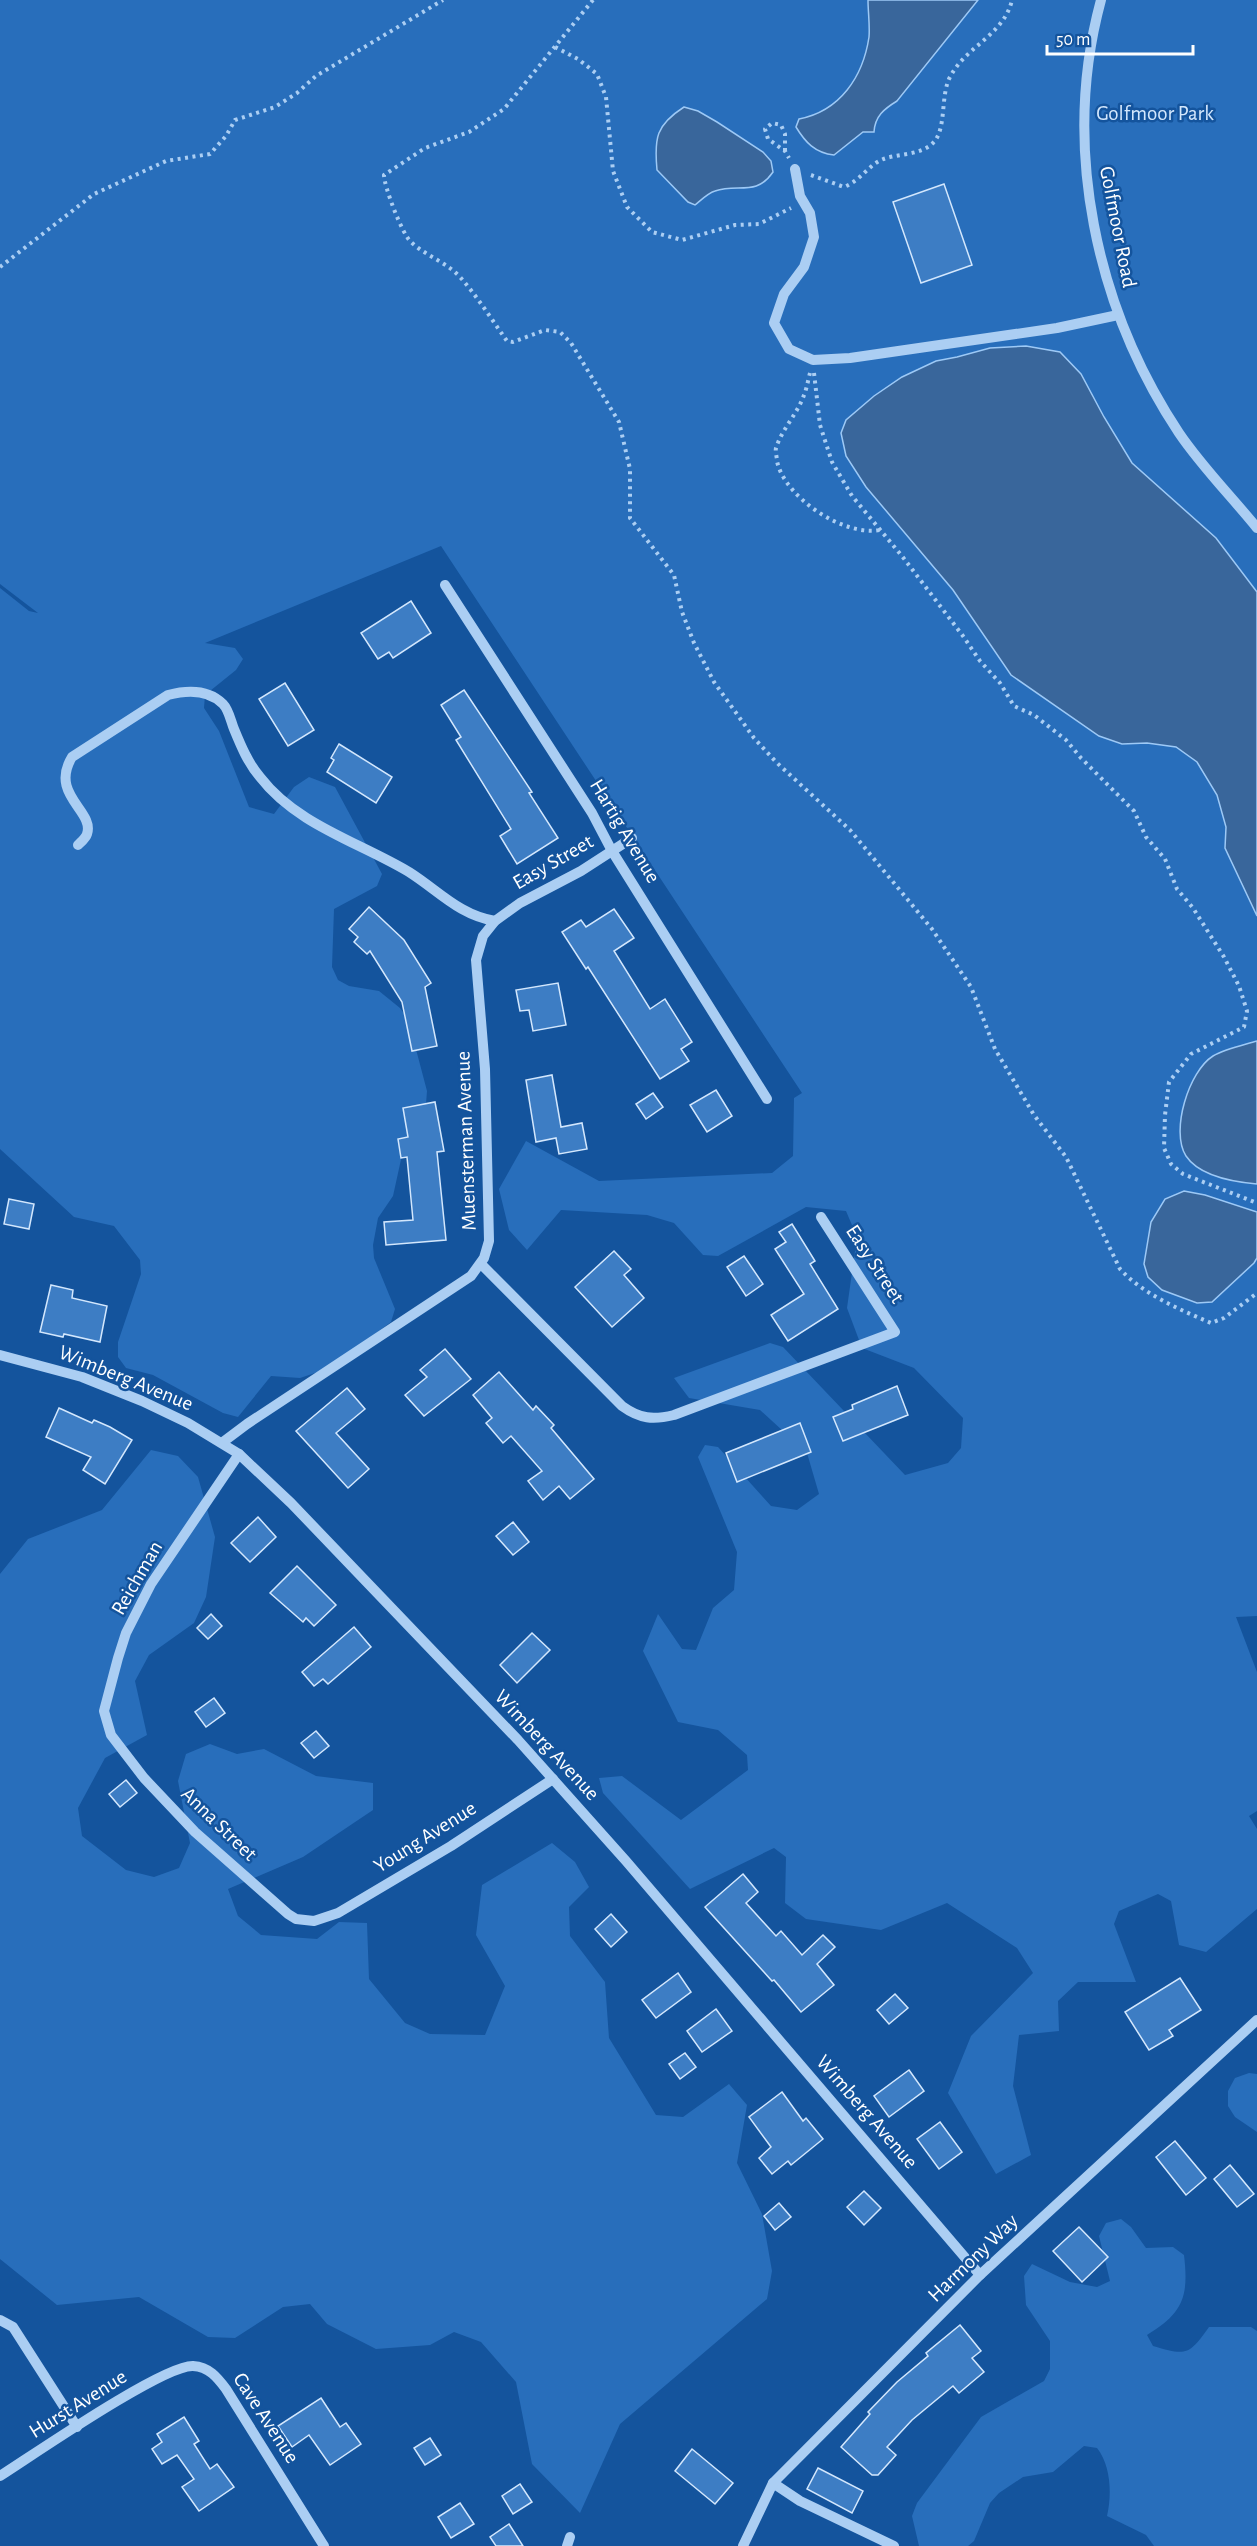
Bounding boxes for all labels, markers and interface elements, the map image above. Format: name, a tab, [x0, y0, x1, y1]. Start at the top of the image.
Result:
scale bar	[1047, 18, 1192, 56]
text: 50 m	[1056, 31, 1090, 49]
park label: Golfmoor Park	[1096, 103, 1214, 124]
street label: Golfmoor Road	[1096, 164, 1140, 290]
street label: Hartig Avenue	[586, 775, 664, 887]
street label: Easy Street	[509, 830, 597, 893]
street label: Muensterman Avenue	[452, 1051, 480, 1231]
street label: Easy Street	[842, 1221, 908, 1307]
street label: Wimberg Avenue	[56, 1342, 196, 1414]
street label: Reichman	[108, 1537, 166, 1619]
street label: Wimberg Avenue	[491, 1686, 603, 1804]
street label: Anna Street	[177, 1783, 261, 1865]
street label: Young Avenue	[370, 1797, 480, 1877]
street label: Wimberg Avenue	[812, 2051, 922, 2173]
street label: Harmony Way	[924, 2210, 1022, 2306]
street label: Hurst Avenue	[26, 2366, 130, 2442]
street label: Cave Avenue	[229, 2369, 303, 2467]

